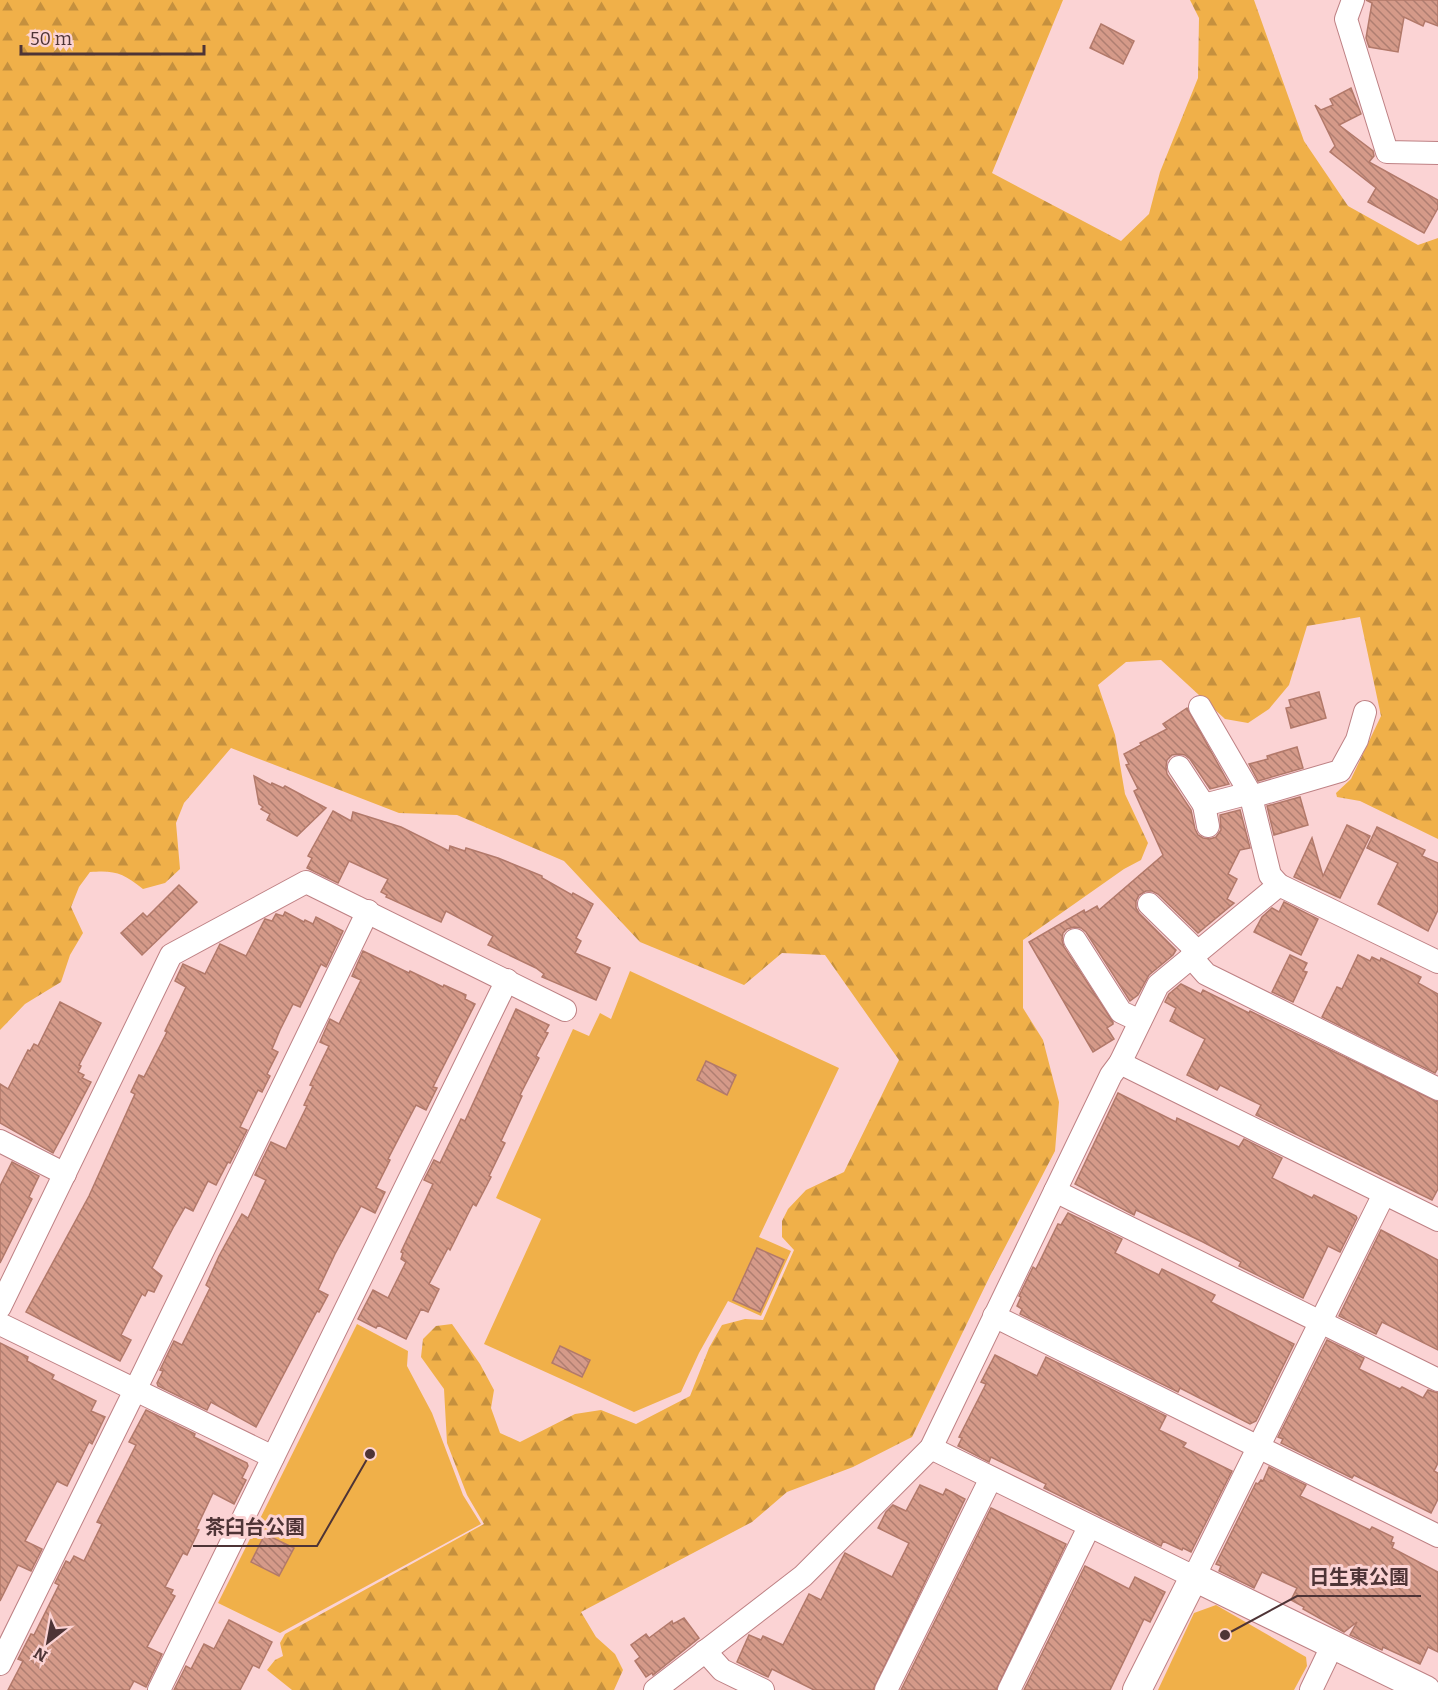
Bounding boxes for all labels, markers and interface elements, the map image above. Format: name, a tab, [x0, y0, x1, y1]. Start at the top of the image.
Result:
scale bar	[21, 18, 204, 56]
text: 50 m	[30, 28, 72, 50]
callout: 茶臼台公園	[193, 1508, 317, 1546]
text: 茶臼台公園	[205, 1515, 305, 1539]
callout: 日生東公園	[1297, 1558, 1421, 1596]
text: 日生東公園	[1309, 1565, 1409, 1589]
north arrow	[18, 1612, 78, 1672]
text: N	[30, 1643, 51, 1666]

